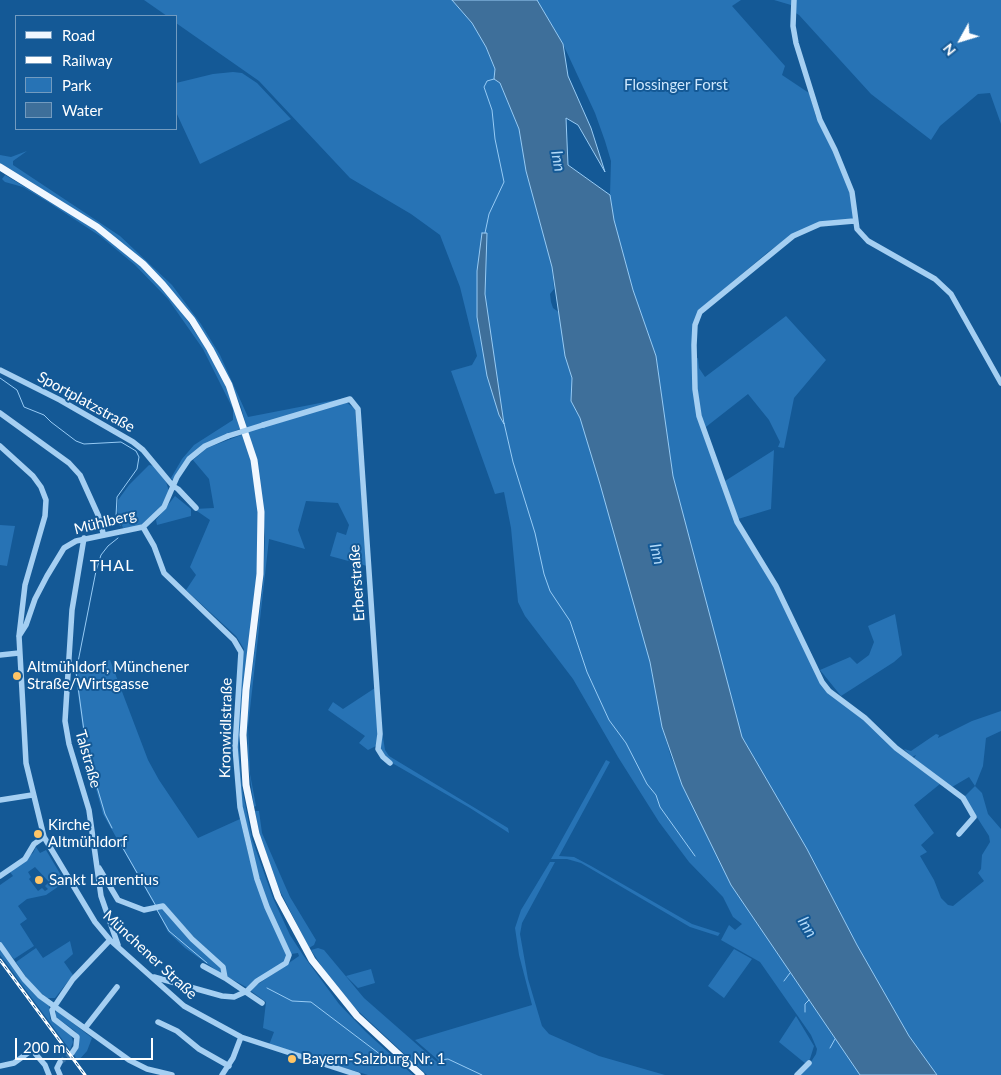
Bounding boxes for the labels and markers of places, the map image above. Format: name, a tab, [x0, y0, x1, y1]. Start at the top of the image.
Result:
place label: Altmühldorf, Münchener Straße/Wirtsgasse	[27, 658, 189, 693]
marker: Altmühldorf, Münchener Straße/Wirtsgasse	[11, 670, 23, 682]
place label: Kirche Altmühldorf	[48, 816, 127, 851]
marker: Kirche Altmühldorf	[32, 828, 44, 840]
place label: Sankt Laurentius	[49, 871, 159, 889]
marker: Sankt Laurentius	[33, 874, 45, 886]
place label: Bayern-Salzburg Nr. 1	[302, 1050, 445, 1068]
marker: Bayern-Salzburg Nr. 1	[286, 1053, 298, 1065]

